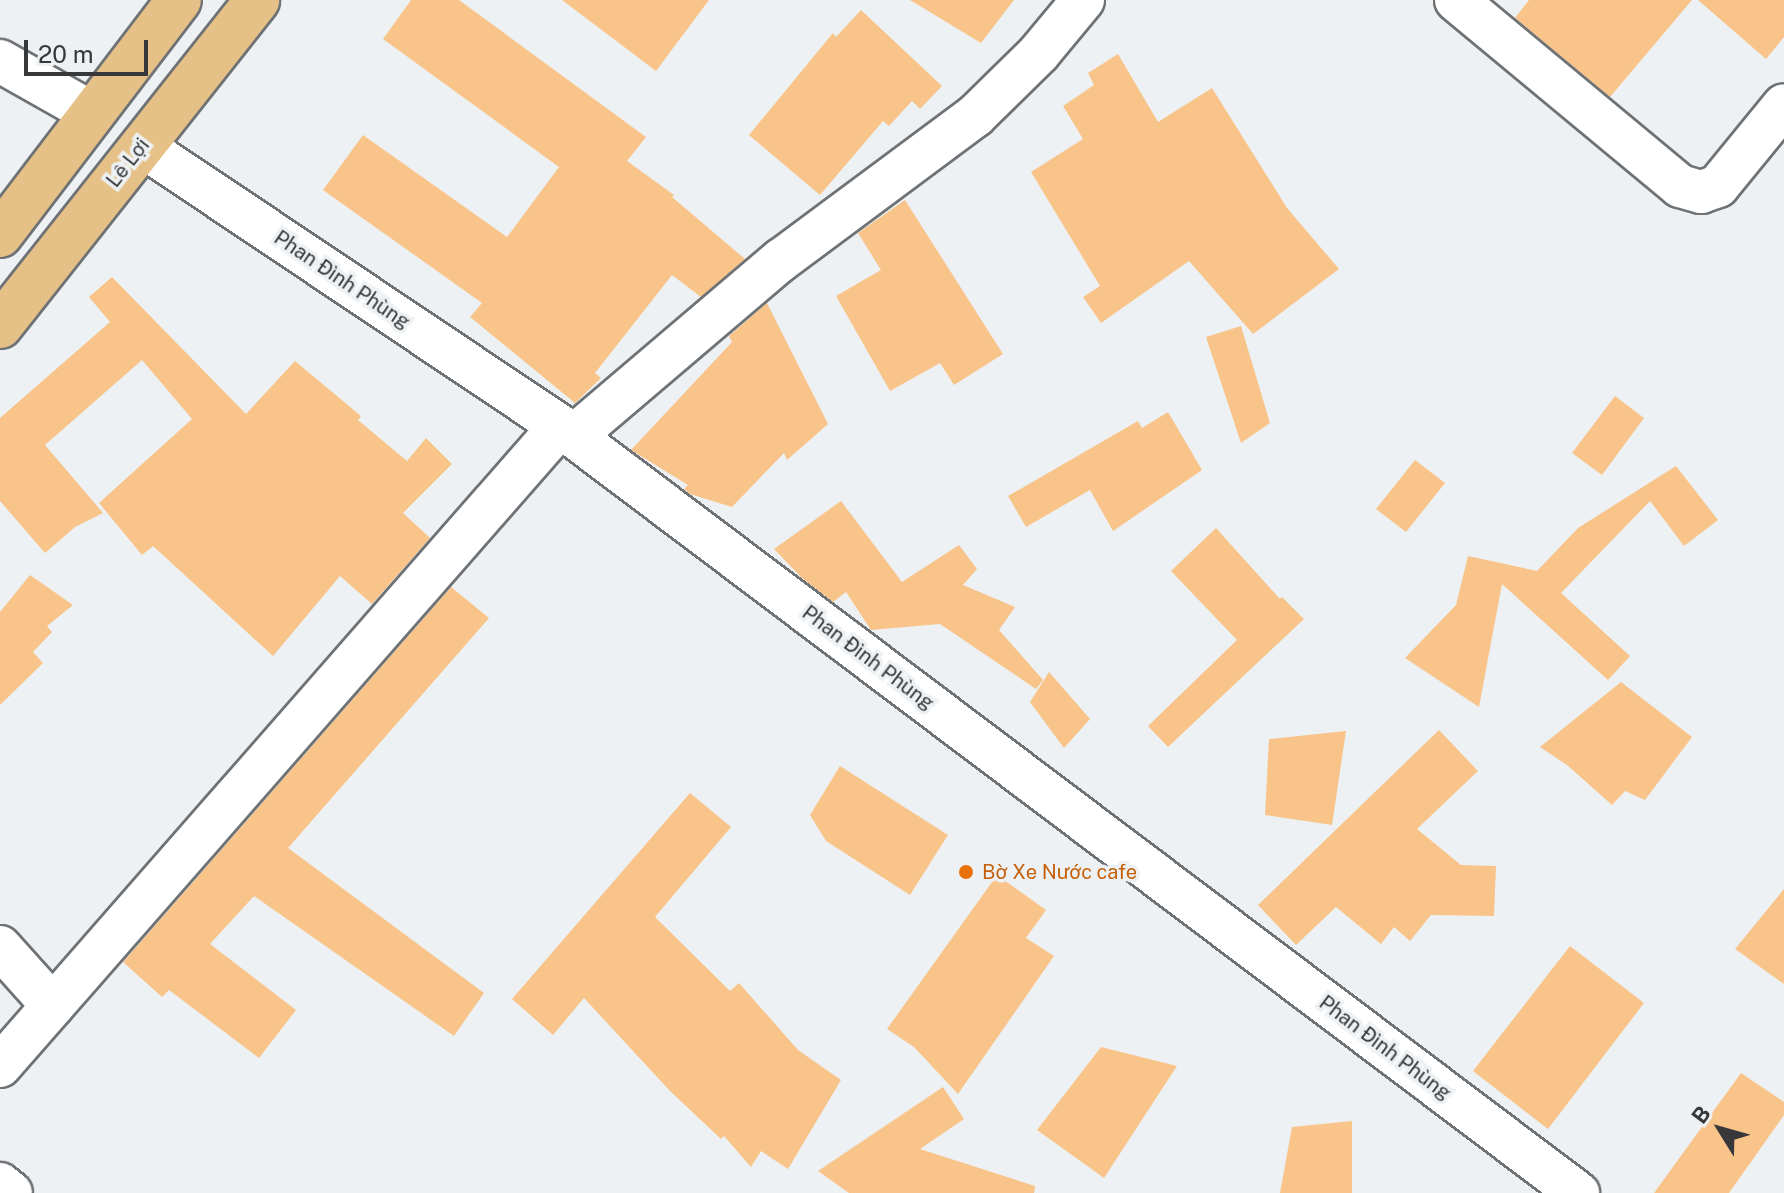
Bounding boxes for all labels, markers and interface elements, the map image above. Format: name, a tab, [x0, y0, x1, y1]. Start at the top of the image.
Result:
scale bar	[28, 24, 152, 74]
text: 20 m	[38, 40, 94, 68]
street label: Lê Lợi	[101, 134, 155, 192]
street label: Phan Đình Phùng	[269, 226, 415, 334]
street label: Phan Đình Phùng	[797, 601, 939, 715]
place label: Bờ Xe Nước cafe	[982, 860, 1138, 884]
marker: Bờ Xe Nước cafe	[957, 863, 975, 881]
street label: Phan Đình Phùng	[1314, 991, 1456, 1105]
north arrow	[1680, 1089, 1760, 1169]
text: B	[1686, 1101, 1716, 1128]

